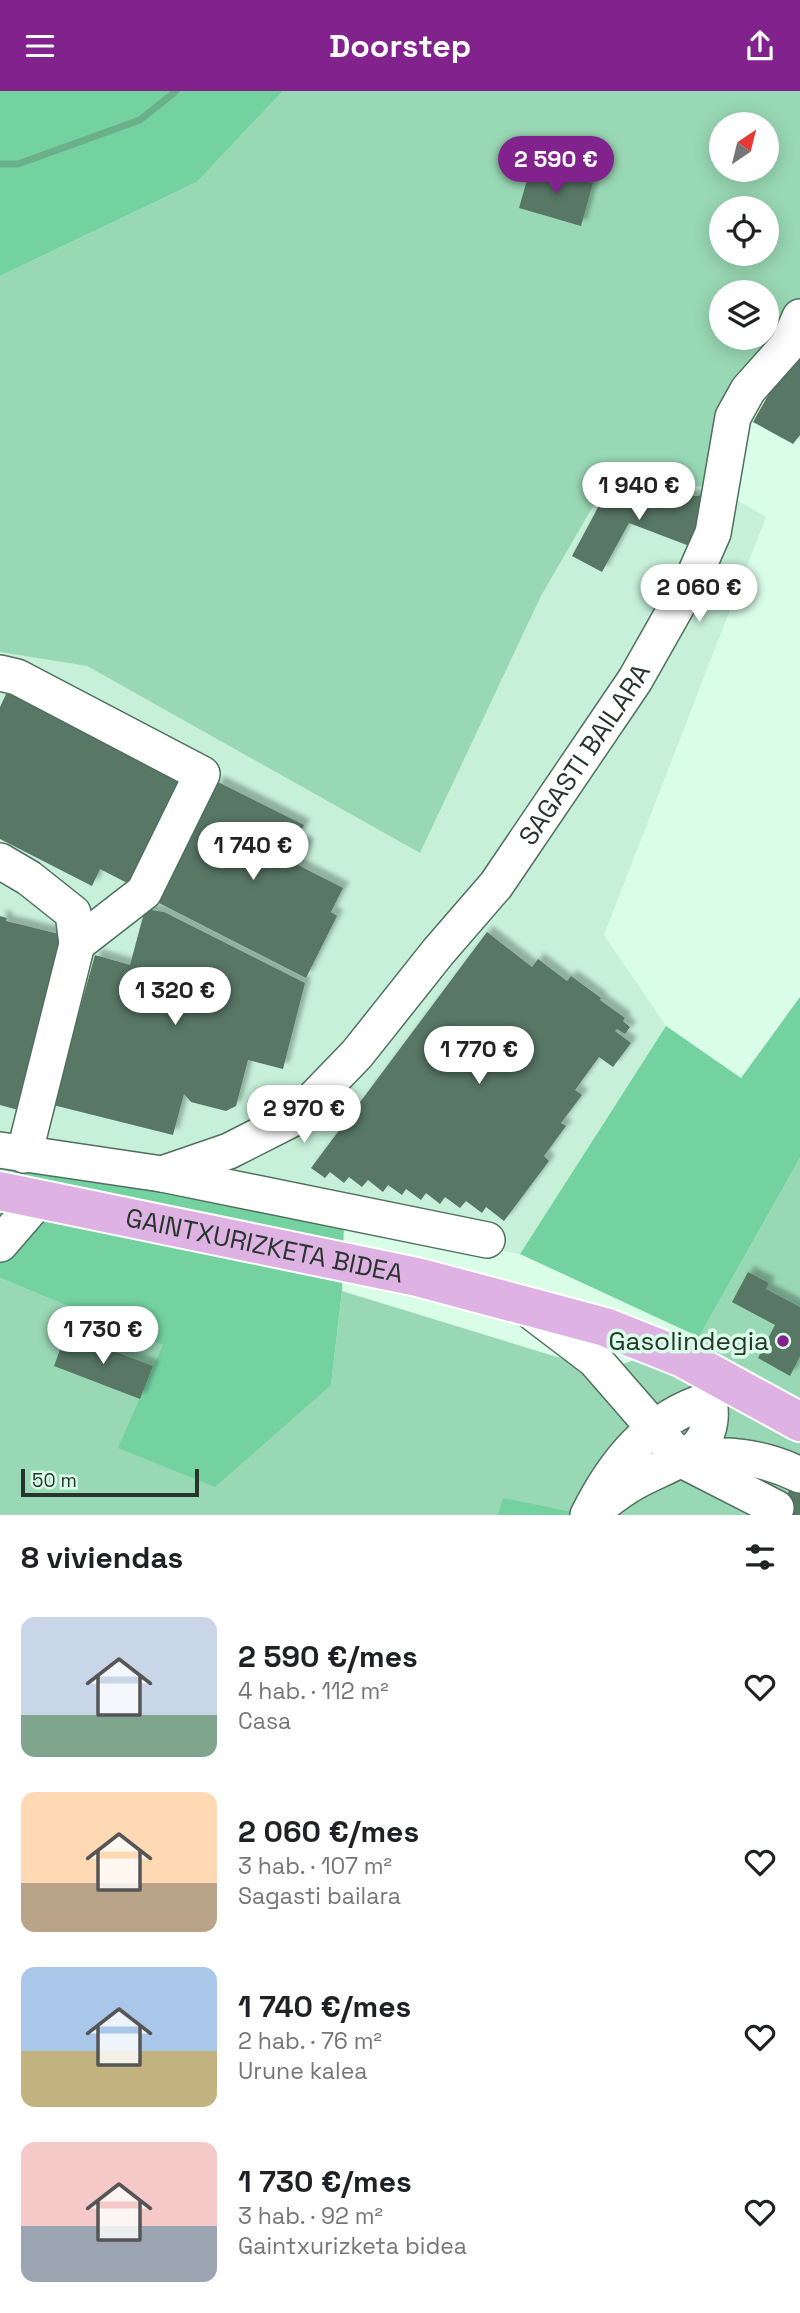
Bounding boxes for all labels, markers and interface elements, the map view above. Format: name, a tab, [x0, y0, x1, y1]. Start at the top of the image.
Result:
text: Doorstep	[329, 26, 471, 66]
icon: menu	[21, 27, 59, 65]
icon: share	[741, 27, 779, 65]
north arrow	[709, 112, 779, 182]
map controls	[709, 112, 779, 350]
pin: 2 590 €	[491, 137, 621, 196]
text: 2 590 €	[514, 144, 598, 174]
button: locate	[709, 196, 779, 266]
button: layers	[709, 280, 779, 350]
pin: 1 940 €	[574, 463, 704, 522]
text: 1 940 €	[598, 470, 680, 500]
pin: 2 060 €	[634, 565, 764, 624]
text: 2 060 €	[657, 572, 741, 602]
street label: SAGASTI BAILARA	[511, 658, 658, 852]
pin: 1 740 €	[188, 823, 318, 882]
text: 1 740 €	[214, 830, 292, 860]
pin: 1 320 €	[110, 967, 240, 1027]
text: 1 320 €	[135, 975, 215, 1005]
pin: 1 770 €	[414, 1027, 544, 1086]
text: 1 770 €	[440, 1034, 518, 1064]
pin: 2 970 €	[239, 1086, 369, 1145]
text: 2 970 €	[263, 1093, 345, 1123]
street label: GAINTXURIZKETA BIDEA	[123, 1200, 406, 1291]
pin: 1 730 €	[38, 1307, 168, 1366]
text: 1 730 €	[63, 1314, 143, 1344]
place label: Gasolindegia	[608, 1324, 769, 1358]
marker: Gasolindegia	[775, 1333, 791, 1349]
scale bar	[21, 1466, 200, 1498]
text: 50 m	[32, 1468, 77, 1493]
text: 8 viviendas	[21, 1538, 183, 1577]
icon: filters	[741, 1538, 779, 1576]
text: 2 590 €/mes	[238, 1637, 418, 1676]
icon: home	[77, 1645, 161, 1729]
icon: heart	[741, 1668, 779, 1706]
text: 4 hab. · 112 m²	[238, 1676, 389, 1706]
text: Casa	[238, 1706, 291, 1736]
text: 2 060 €/mes	[238, 1812, 419, 1851]
icon: home	[77, 1820, 161, 1904]
icon: heart	[741, 1843, 779, 1881]
text: 3 hab. · 107 m²	[238, 1851, 392, 1881]
text: Sagasti bailara	[238, 1881, 401, 1911]
text: 1 740 €/mes	[238, 1987, 411, 2026]
icon: home	[77, 1995, 161, 2079]
icon: heart	[741, 2018, 779, 2056]
text: 2 hab. · 76 m²	[238, 2026, 382, 2056]
text: Urune kalea	[238, 2056, 368, 2086]
text: 1 730 €/mes	[238, 2162, 412, 2201]
icon: home	[77, 2170, 161, 2254]
icon: heart	[741, 2193, 779, 2231]
text: 3 hab. · 92 m²	[238, 2201, 383, 2231]
text: Gaintxurizketa bidea	[238, 2231, 467, 2261]

